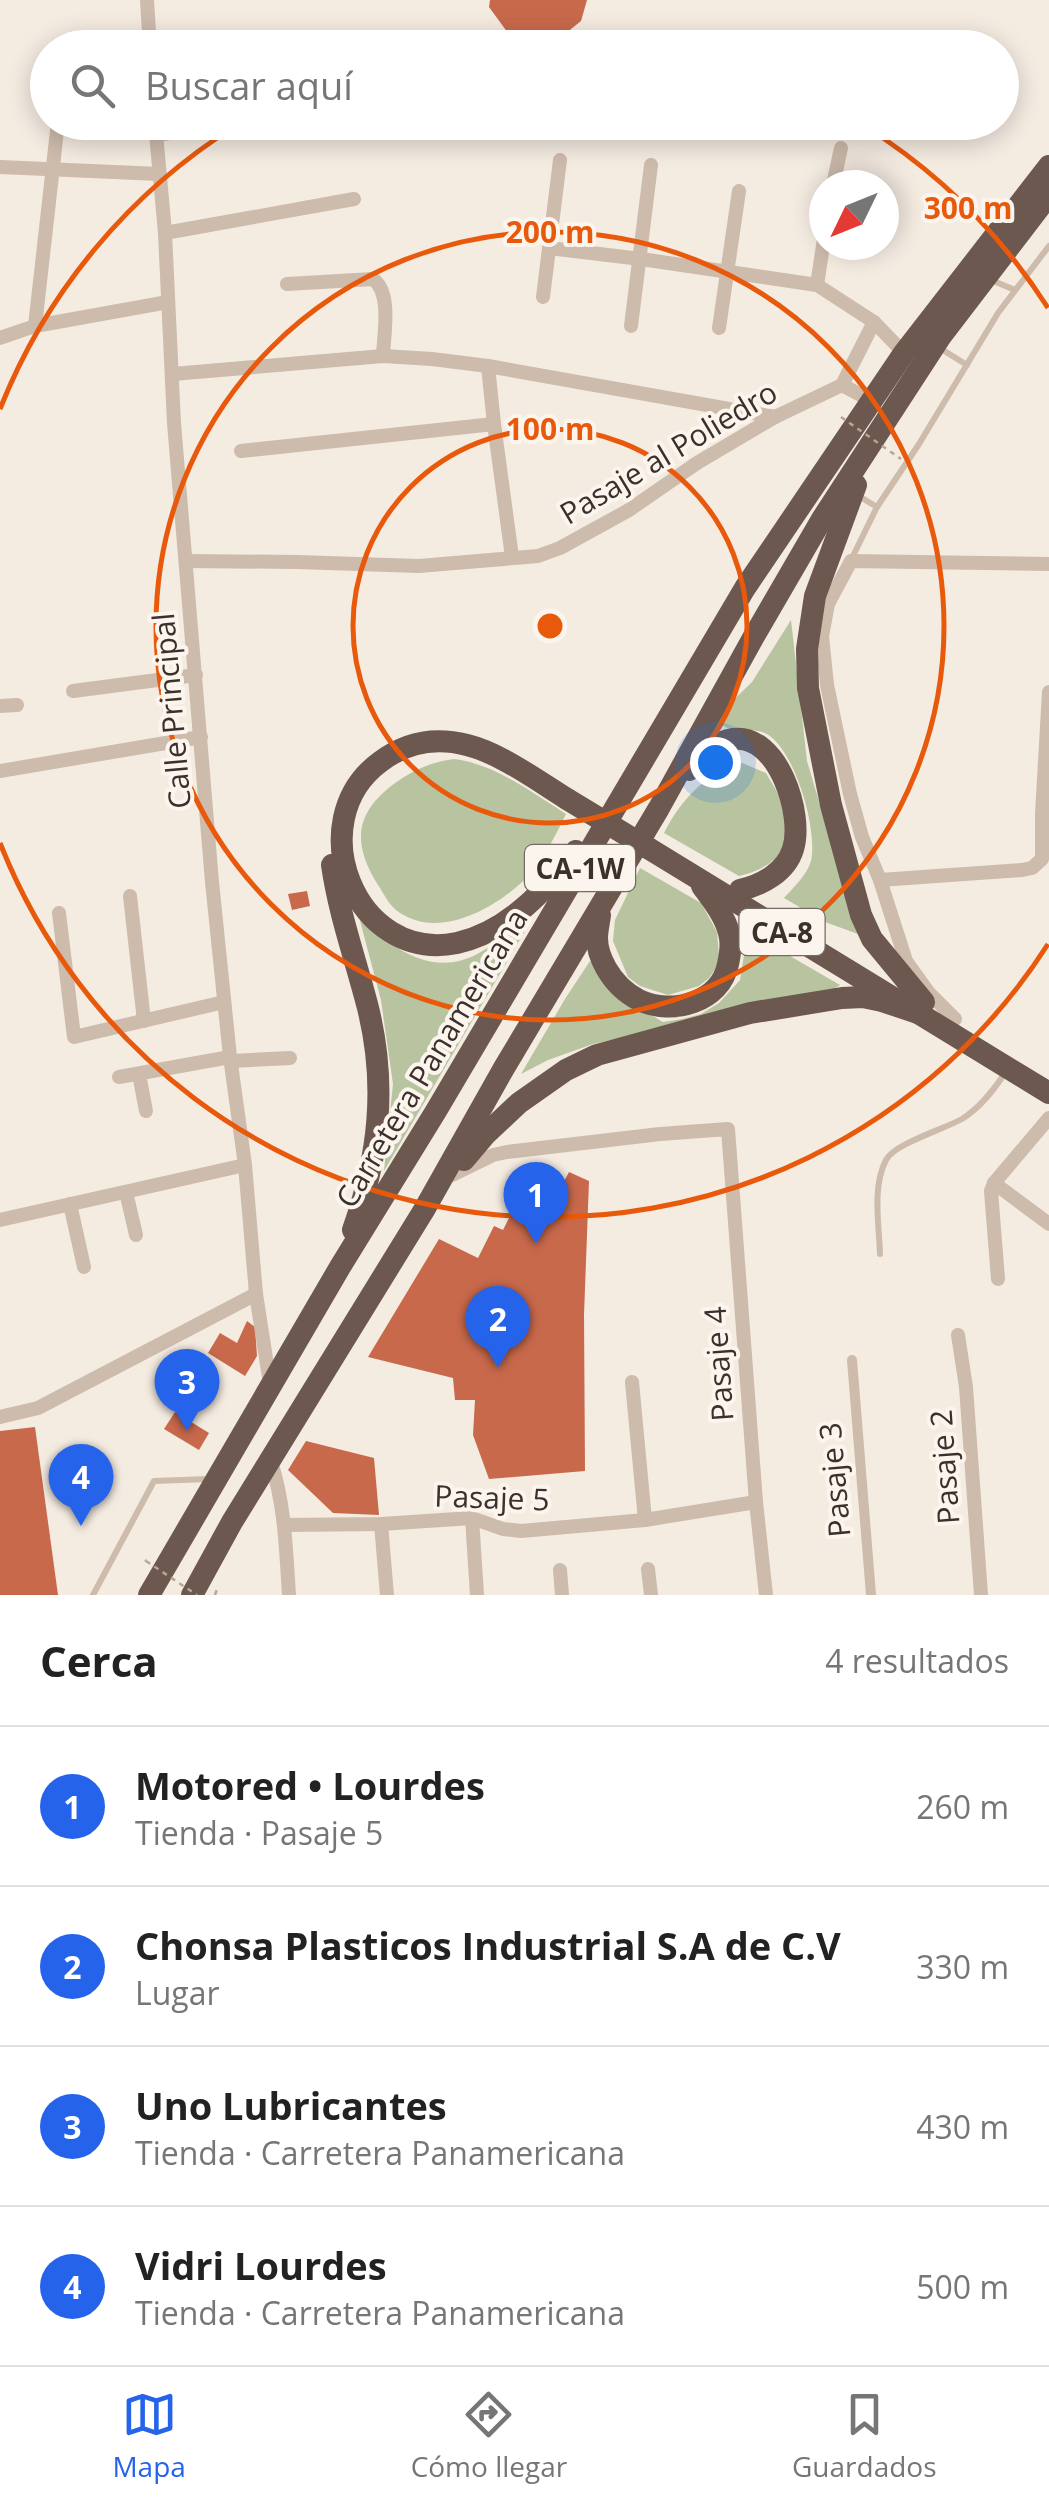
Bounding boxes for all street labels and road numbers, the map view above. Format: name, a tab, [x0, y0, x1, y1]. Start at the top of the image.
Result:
street label: Pasaje al Poliedro	[552, 371, 784, 533]
street label: Calle Principal	[142, 612, 200, 810]
road number: CA-1W	[525, 845, 635, 891]
street label: Carretera Panamericana	[325, 901, 537, 1215]
road number: CA-8	[740, 909, 824, 955]
street label: Pasaje 4	[694, 1305, 742, 1423]
street label: Pasaje 2	[920, 1408, 968, 1526]
street label: Pasaje 3	[809, 1421, 859, 1539]
street label: Pasaje 5	[434, 1475, 550, 1519]

